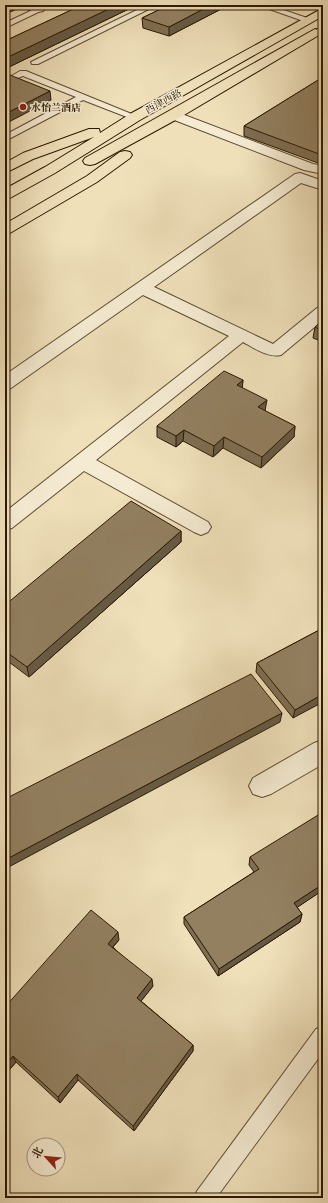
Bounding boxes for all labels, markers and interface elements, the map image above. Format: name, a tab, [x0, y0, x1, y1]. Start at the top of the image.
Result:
street label: 西津西路	[143, 86, 184, 118]
place label: 水怡兰酒店	[30, 101, 81, 115]
marker: 水怡兰酒店	[18, 102, 28, 112]
north arrow	[26, 1137, 66, 1177]
text: 北	[29, 1145, 48, 1161]

